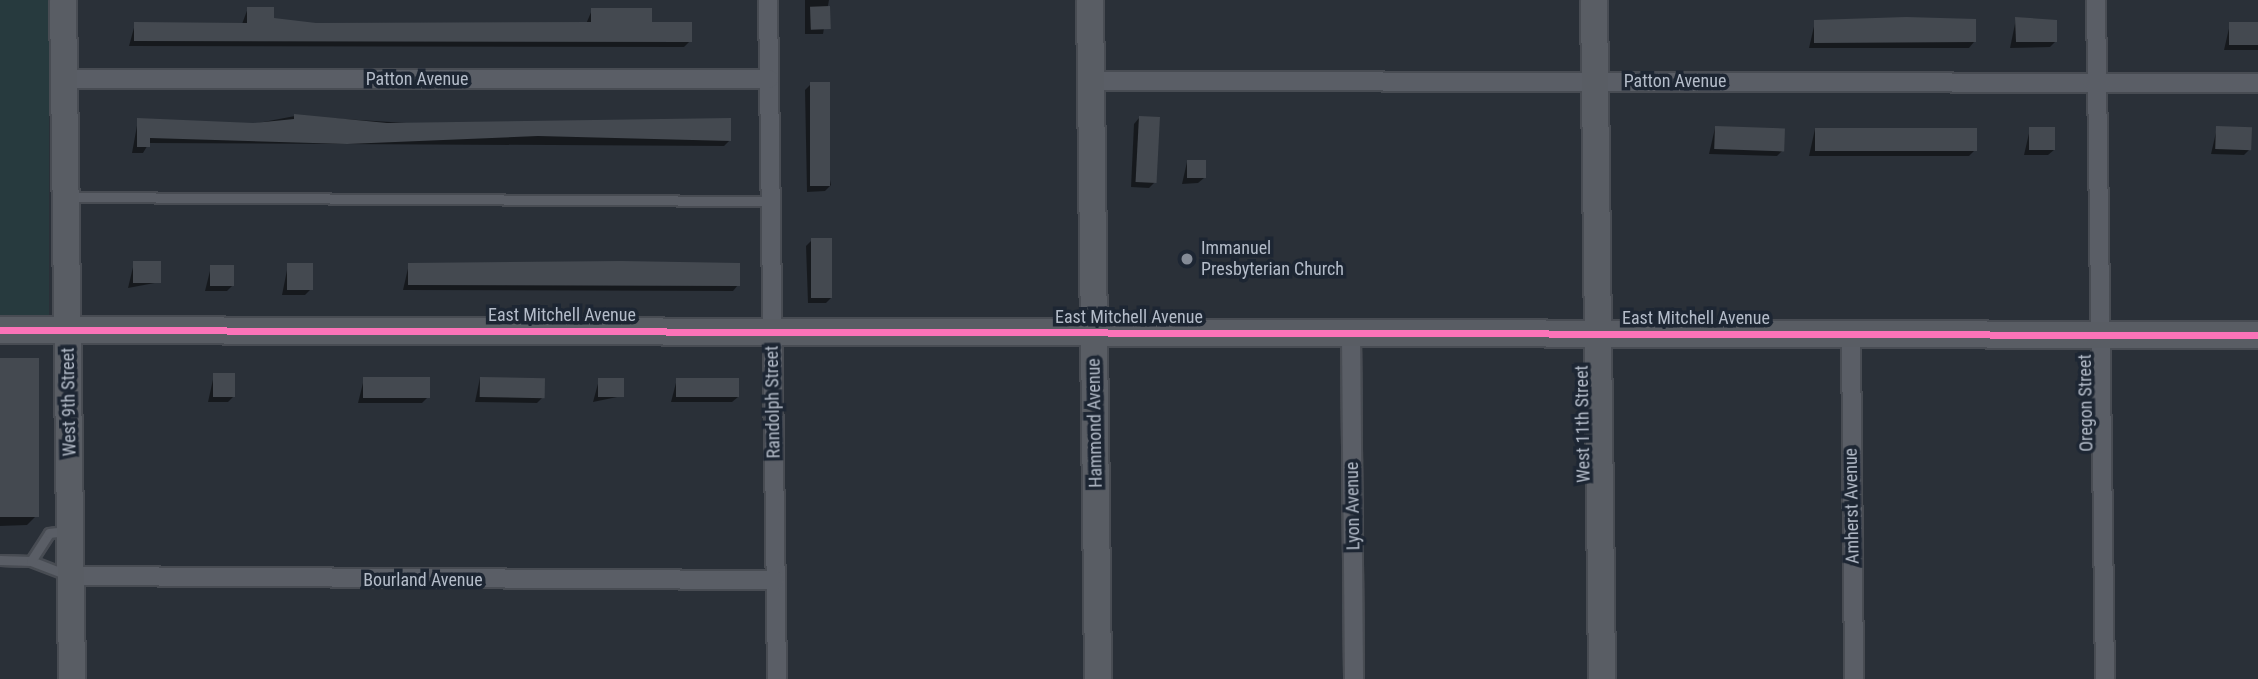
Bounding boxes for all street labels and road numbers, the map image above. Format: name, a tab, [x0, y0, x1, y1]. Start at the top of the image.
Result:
street label: Patton Avenue	[366, 68, 468, 90]
street label: Patton Avenue	[1624, 70, 1726, 92]
street label: East Mitchell Avenue	[488, 304, 636, 326]
street label: East Mitchell Avenue	[1055, 306, 1203, 328]
street label: East Mitchell Avenue	[1622, 307, 1770, 329]
street label: Randolph Street	[761, 345, 785, 459]
street label: West 9th Street	[57, 347, 81, 457]
street label: Oregon Street	[2074, 354, 2098, 452]
street label: Hammond Avenue	[1083, 358, 1107, 488]
street label: West 11th Street	[1571, 365, 1595, 483]
street label: Amherst Avenue	[1840, 448, 1864, 564]
street label: Lyon Avenue	[1341, 462, 1365, 550]
street label: Bourland Avenue	[363, 569, 483, 591]

